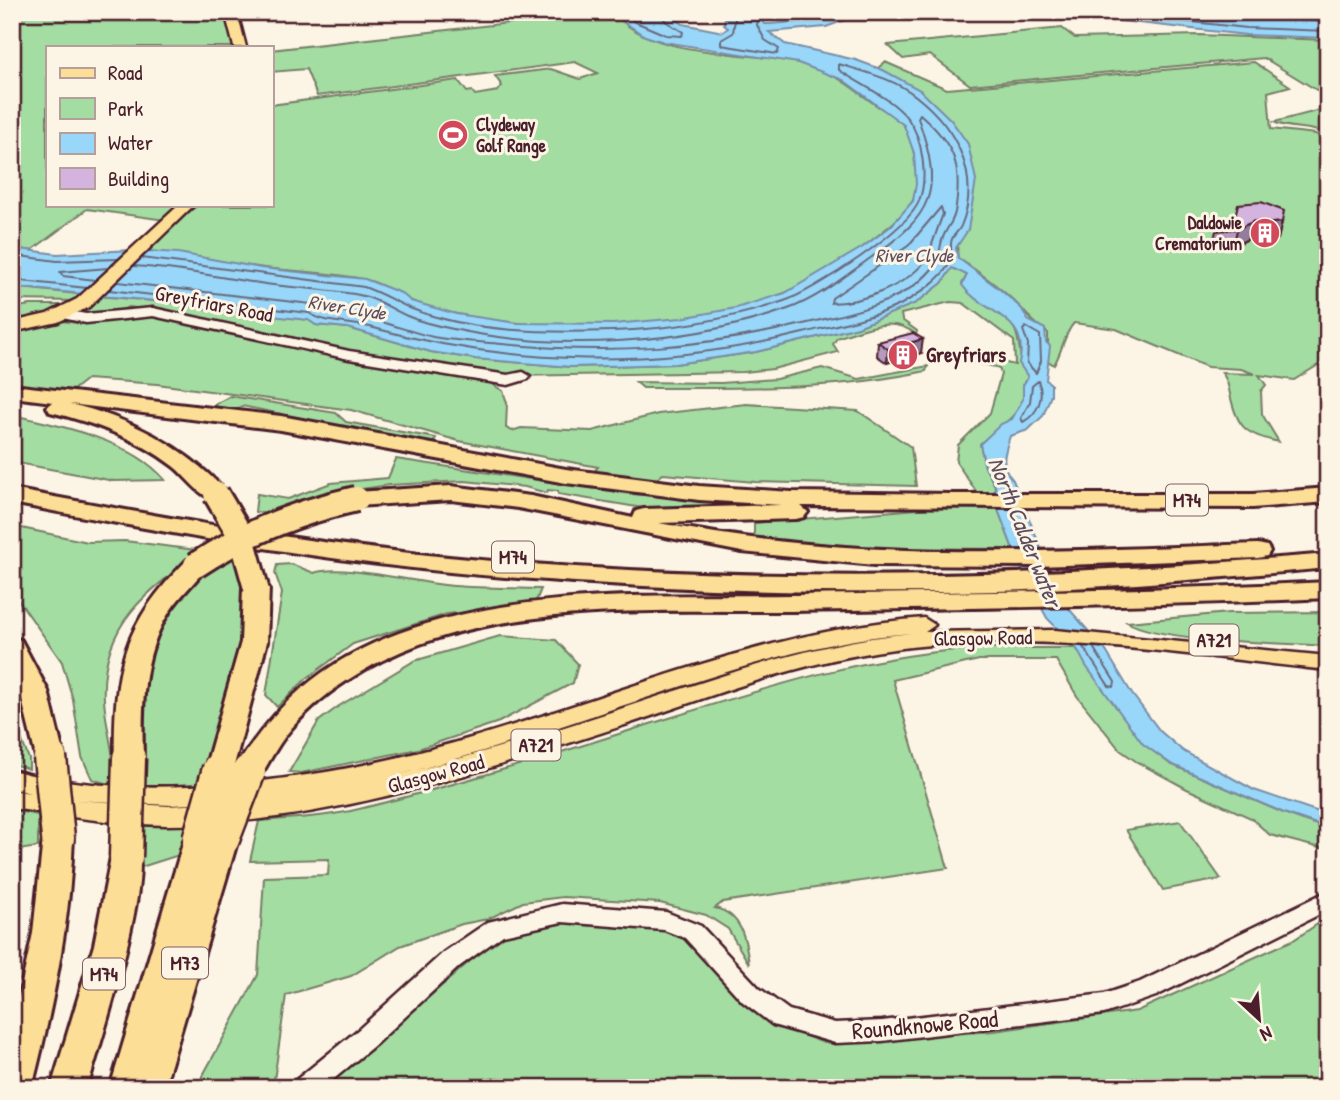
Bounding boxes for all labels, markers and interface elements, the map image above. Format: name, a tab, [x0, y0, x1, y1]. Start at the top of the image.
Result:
legend	[46, 46, 273, 206]
text: Road	[108, 58, 142, 87]
text: Park	[108, 94, 143, 123]
place label: Clydeway Golf Range	[476, 112, 547, 159]
sports icon: Clydeway Golf Range	[436, 118, 470, 152]
text: Water	[108, 128, 153, 157]
text: Building	[108, 164, 169, 193]
place label: Daldowie Crematorium	[1155, 210, 1243, 256]
building icon: Daldowie Crematorium	[1248, 216, 1282, 250]
water label: River Clyde	[875, 242, 955, 268]
street label: Greyfriars Road	[153, 278, 275, 329]
water label: River Clyde	[306, 288, 389, 326]
building icon: Greyfriars	[886, 338, 920, 372]
place label: Greyfriars	[926, 340, 1006, 370]
water label: North Calder water	[981, 452, 1071, 614]
road number: M74	[1166, 485, 1208, 516]
road number: M74	[492, 542, 534, 572]
street label: Glasgow Road	[933, 622, 1033, 653]
road number: A721	[1190, 624, 1238, 656]
road number: A721	[512, 730, 560, 760]
street label: Glasgow Road	[384, 747, 487, 800]
road number: M73	[162, 948, 208, 979]
road number: M74	[83, 958, 125, 990]
north arrow	[1224, 984, 1294, 1054]
street label: Roundknowe Road	[851, 1002, 999, 1046]
text: N	[1256, 1020, 1277, 1048]

